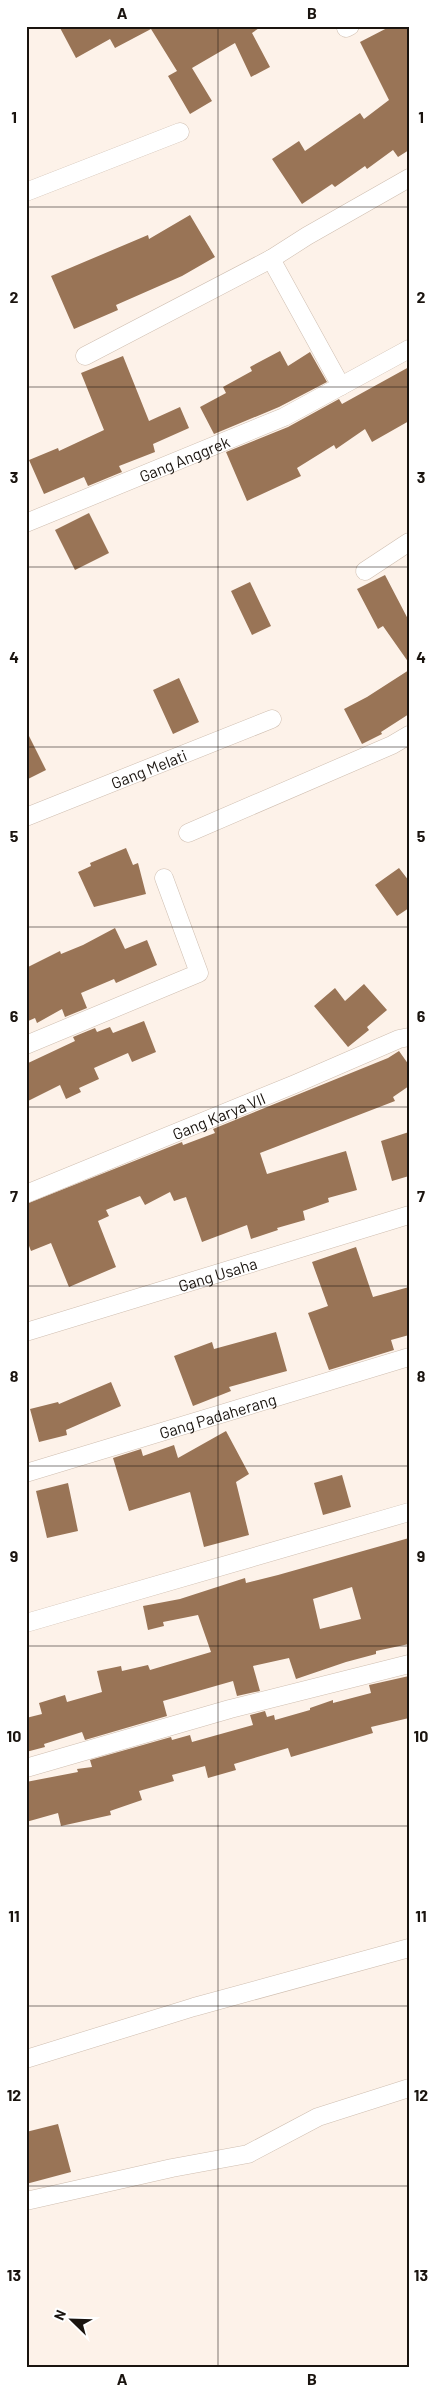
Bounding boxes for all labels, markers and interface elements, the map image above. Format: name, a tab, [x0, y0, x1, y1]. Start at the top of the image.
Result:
text: A	[117, 3, 128, 22]
text: B	[307, 3, 317, 22]
text: 1	[11, 107, 17, 126]
text: 1	[418, 107, 424, 126]
text: 2	[10, 287, 19, 306]
text: 2	[417, 287, 426, 306]
street label: Gang Anggrek	[136, 431, 232, 485]
text: 3	[10, 467, 18, 486]
text: 3	[417, 467, 425, 486]
text: 4	[9, 647, 19, 666]
text: 4	[416, 647, 426, 666]
street label: Gang Melati	[108, 745, 189, 792]
text: 5	[10, 826, 19, 845]
text: 5	[417, 826, 426, 845]
text: 6	[10, 1006, 19, 1025]
text: 6	[417, 1006, 426, 1025]
street label: Gang Karya VII	[169, 1088, 268, 1143]
text: 7	[10, 1186, 18, 1205]
text: 7	[417, 1186, 425, 1205]
street label: Gang Usaha	[176, 1253, 259, 1295]
text: 8	[10, 1366, 19, 1385]
text: 8	[417, 1366, 426, 1385]
street label: Gang Padaherang	[157, 1388, 278, 1442]
text: 9	[10, 1546, 18, 1565]
text: 9	[417, 1546, 425, 1565]
text: 10	[7, 1726, 21, 1745]
text: 10	[414, 1726, 428, 1745]
text: 11	[8, 1906, 20, 1925]
text: 11	[415, 1906, 427, 1925]
text: 12	[7, 2085, 21, 2104]
text: 12	[414, 2085, 428, 2104]
text: 13	[7, 2265, 21, 2284]
text: 13	[414, 2265, 428, 2284]
north arrow	[48, 2296, 98, 2346]
text: N	[50, 2307, 69, 2322]
text: A	[117, 2369, 128, 2388]
text: B	[307, 2369, 317, 2388]

